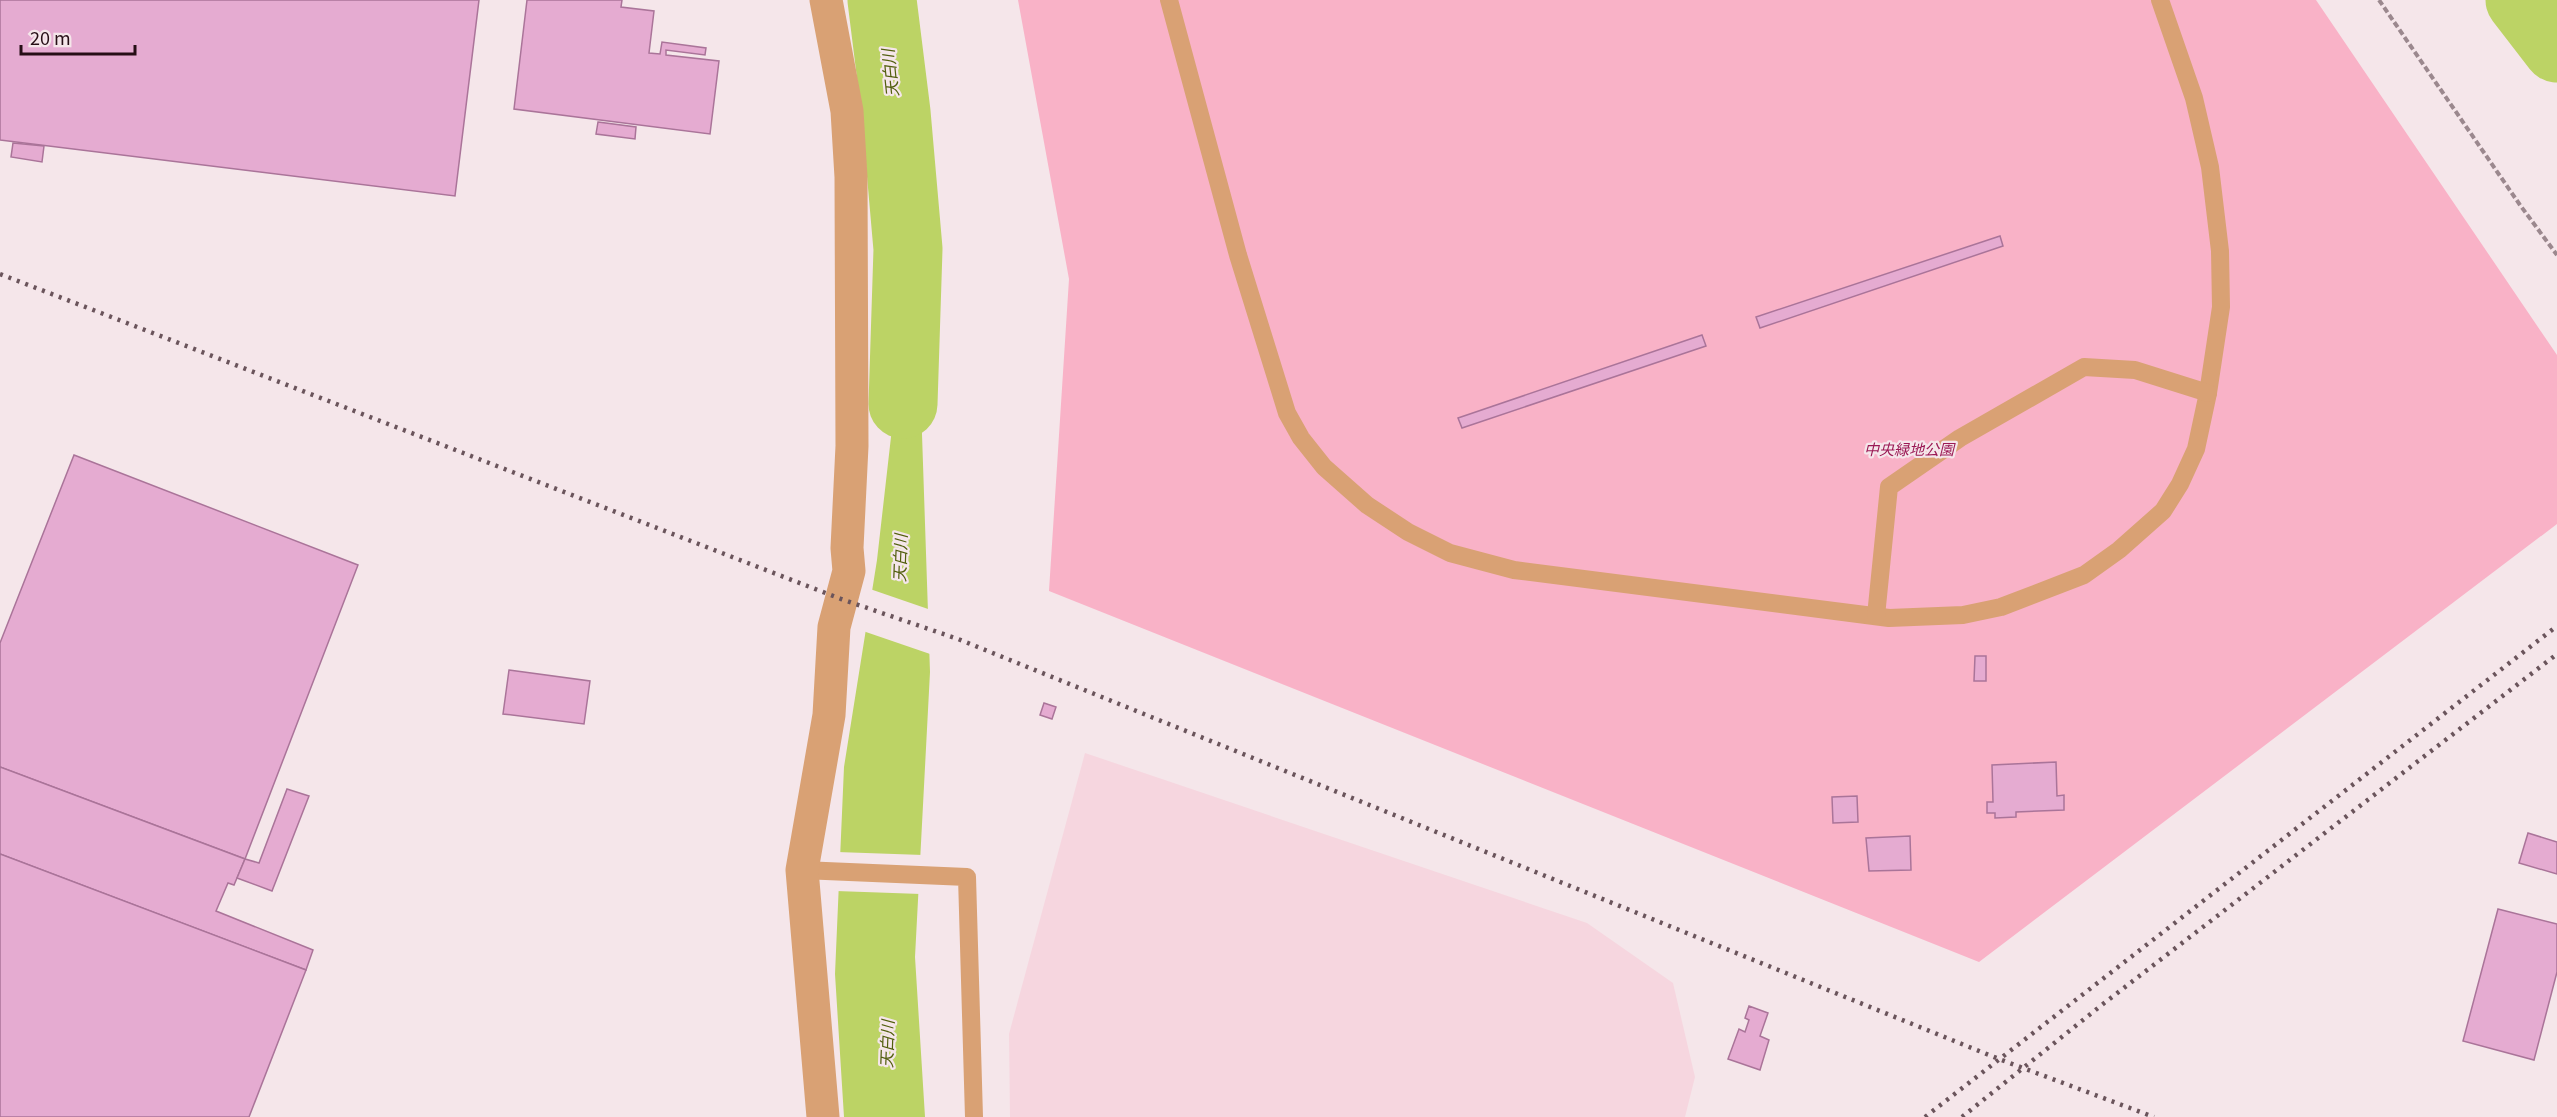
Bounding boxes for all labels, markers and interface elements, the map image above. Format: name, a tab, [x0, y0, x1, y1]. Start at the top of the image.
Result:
scale bar	[21, 18, 135, 56]
text: 20 m	[30, 24, 71, 50]
water label: 天白川	[874, 46, 903, 98]
park label: 中央緑地公園	[1864, 438, 1956, 459]
water label: 天白川	[886, 532, 912, 582]
water label: 天白川	[873, 1018, 899, 1068]

